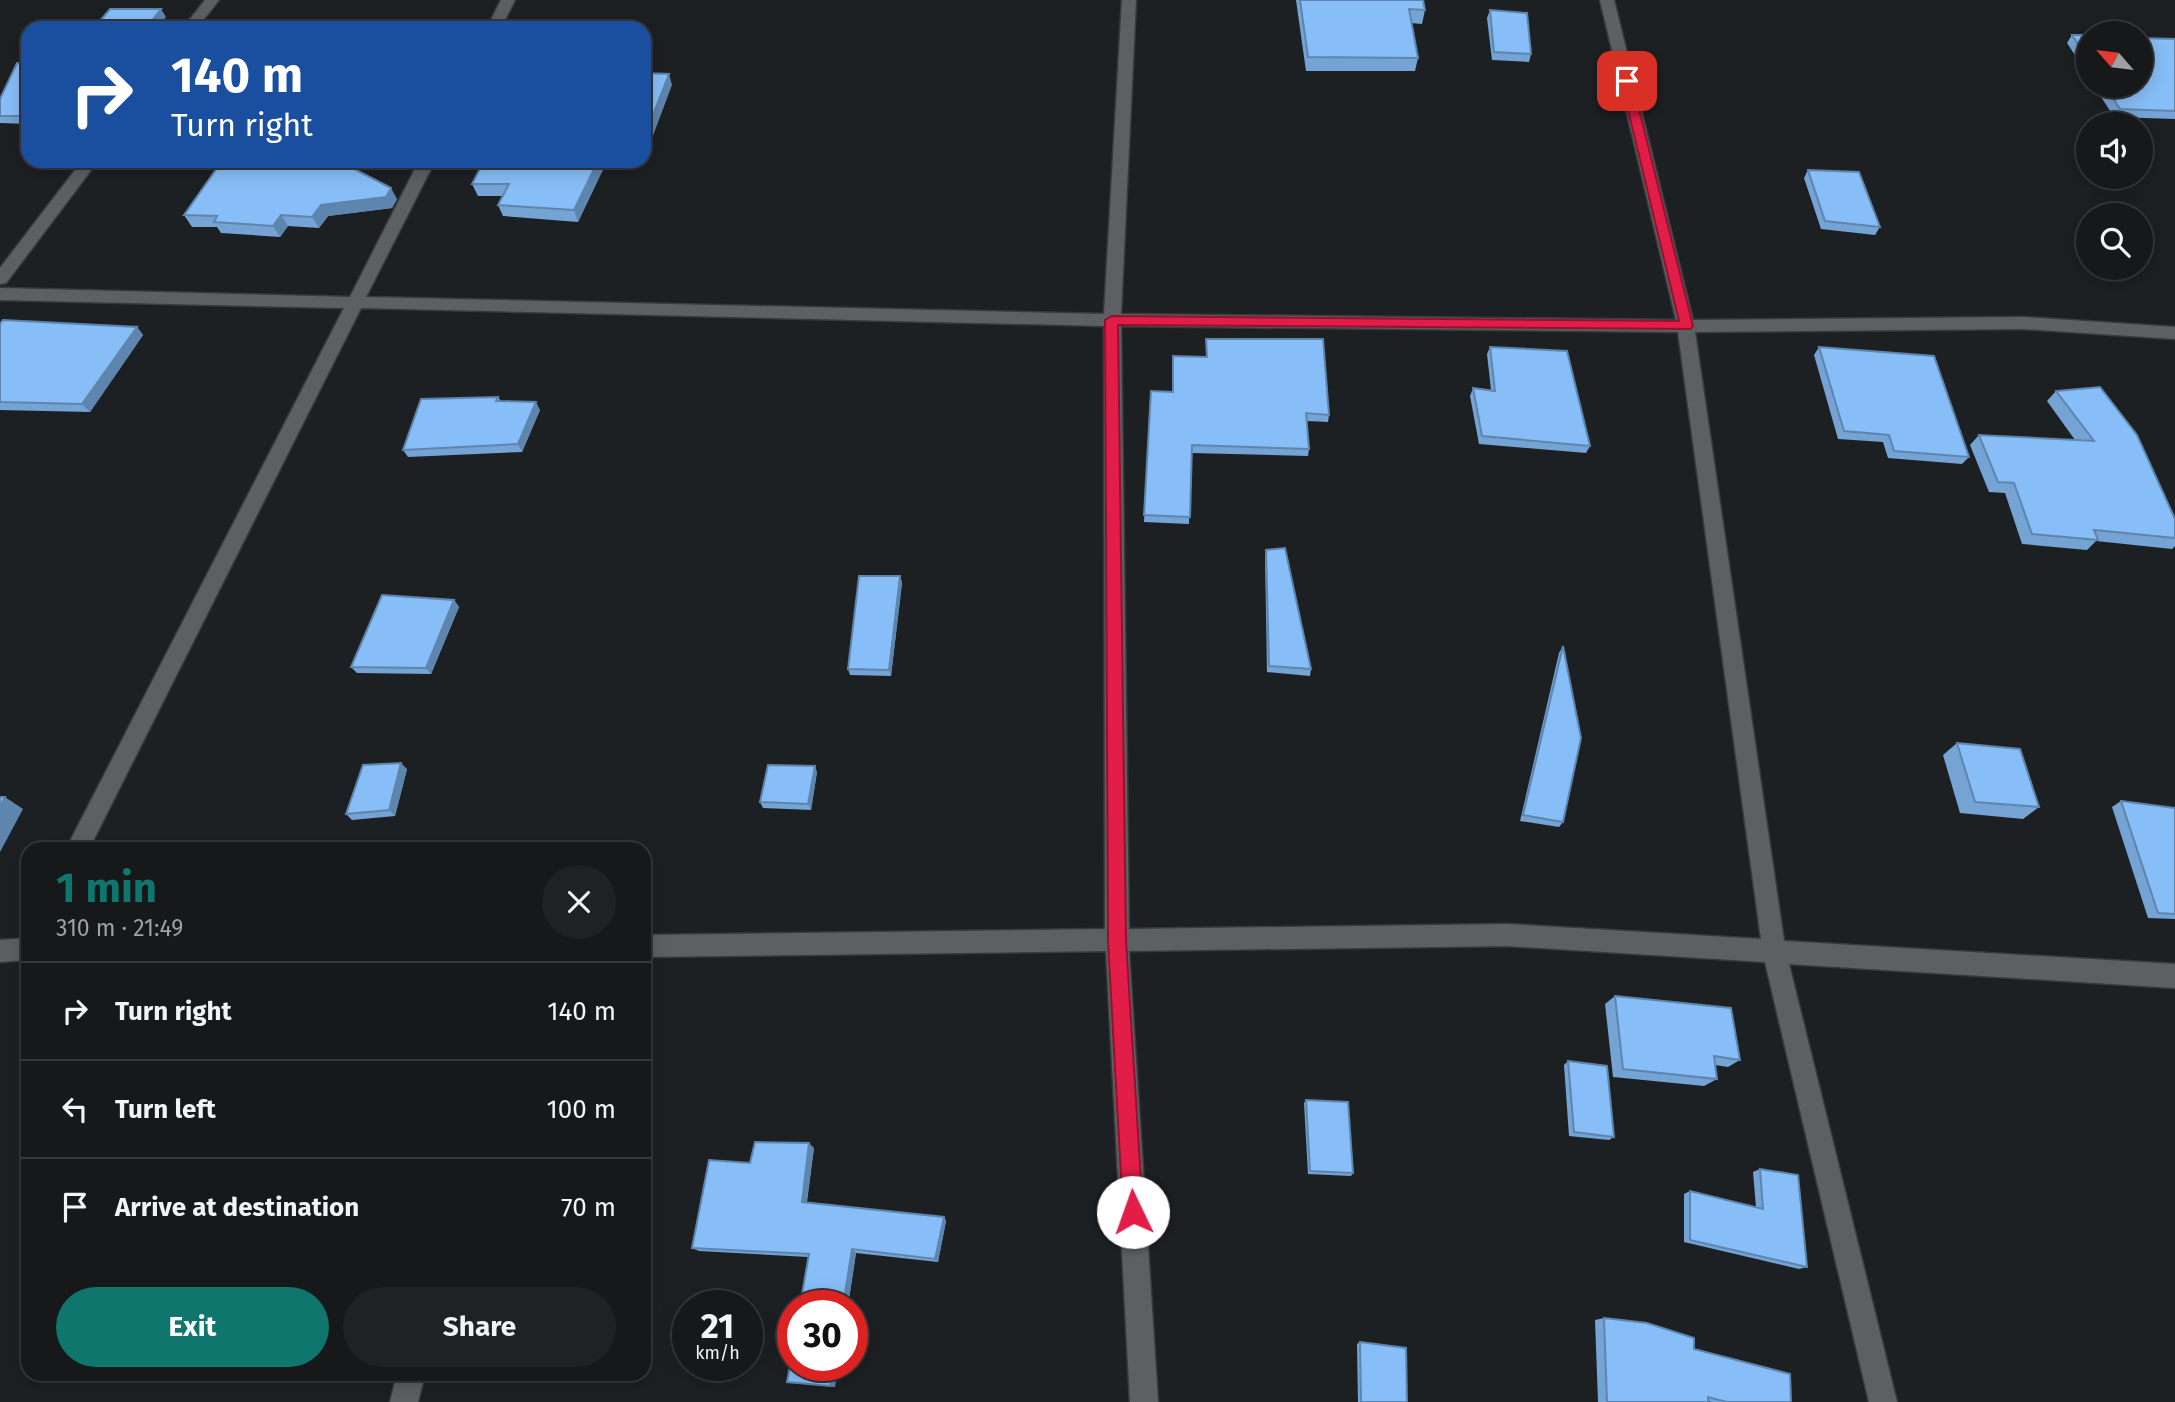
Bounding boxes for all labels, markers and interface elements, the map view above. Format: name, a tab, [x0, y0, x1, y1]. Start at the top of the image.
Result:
north arrow	[2076, 21, 2152, 98]
map controls	[2076, 21, 2153, 280]
text: 140 m	[171, 46, 303, 105]
icon: right	[56, 49, 147, 140]
pin	[1597, 51, 1657, 111]
icon: arrive	[1608, 62, 1646, 100]
text: Turn right	[171, 106, 313, 144]
button: sound	[2076, 112, 2153, 189]
button: search	[2076, 203, 2153, 280]
text: 1 min	[56, 863, 157, 913]
button: close	[542, 865, 616, 939]
text: 310 m · 21:49	[56, 914, 183, 942]
icon: right	[56, 992, 94, 1030]
text: Turn right	[115, 996, 232, 1027]
text: 140 m	[547, 996, 616, 1027]
icon: left	[56, 1090, 94, 1128]
text: Turn left	[115, 1094, 216, 1125]
text: 100 m	[547, 1094, 616, 1125]
position arrow	[1096, 1175, 1170, 1249]
icon: arrive	[56, 1188, 94, 1226]
text: Arrive at destination	[115, 1192, 359, 1223]
text: 70 m	[561, 1192, 616, 1223]
button: Exit	[56, 1287, 329, 1367]
button: Share	[343, 1287, 616, 1367]
speed limit sign: 30	[777, 1290, 868, 1381]
text: 21	[701, 1305, 734, 1347]
text: km/h	[695, 1342, 740, 1364]

